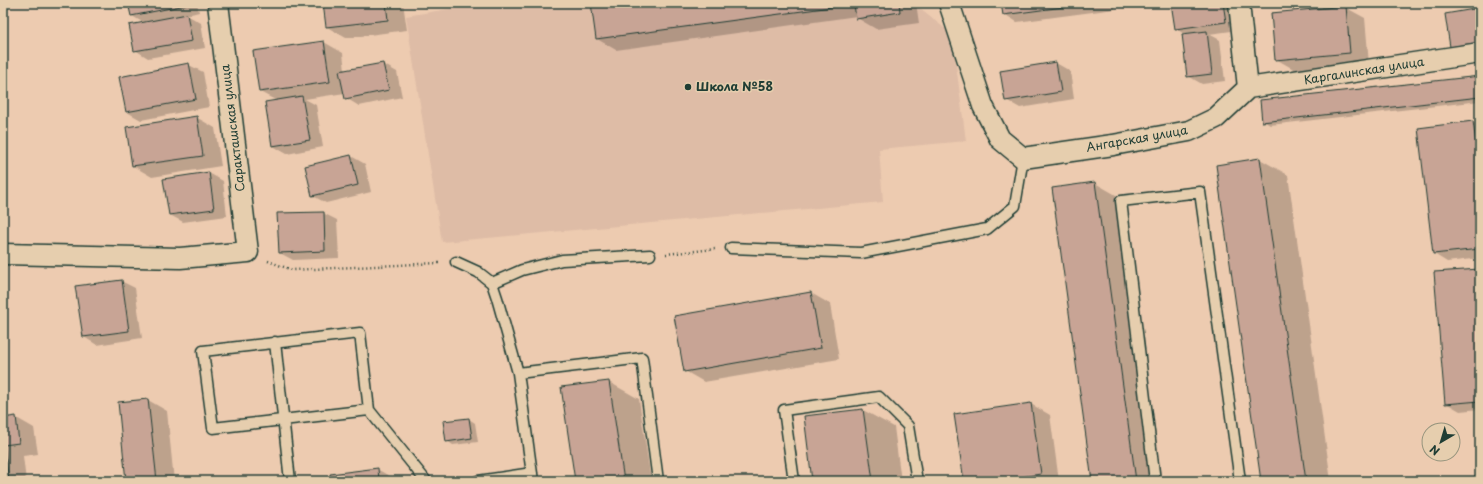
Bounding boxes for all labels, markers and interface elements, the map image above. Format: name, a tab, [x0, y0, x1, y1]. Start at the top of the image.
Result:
street label: Каргалинская улица	[1302, 52, 1426, 88]
street label: Саракташская улица	[215, 63, 249, 193]
place label: Школа №58	[696, 77, 773, 95]
marker: Школа №58	[683, 82, 693, 92]
street label: Ангарская улица	[1085, 120, 1189, 156]
north arrow	[1421, 422, 1461, 462]
text: N	[1426, 441, 1443, 460]

